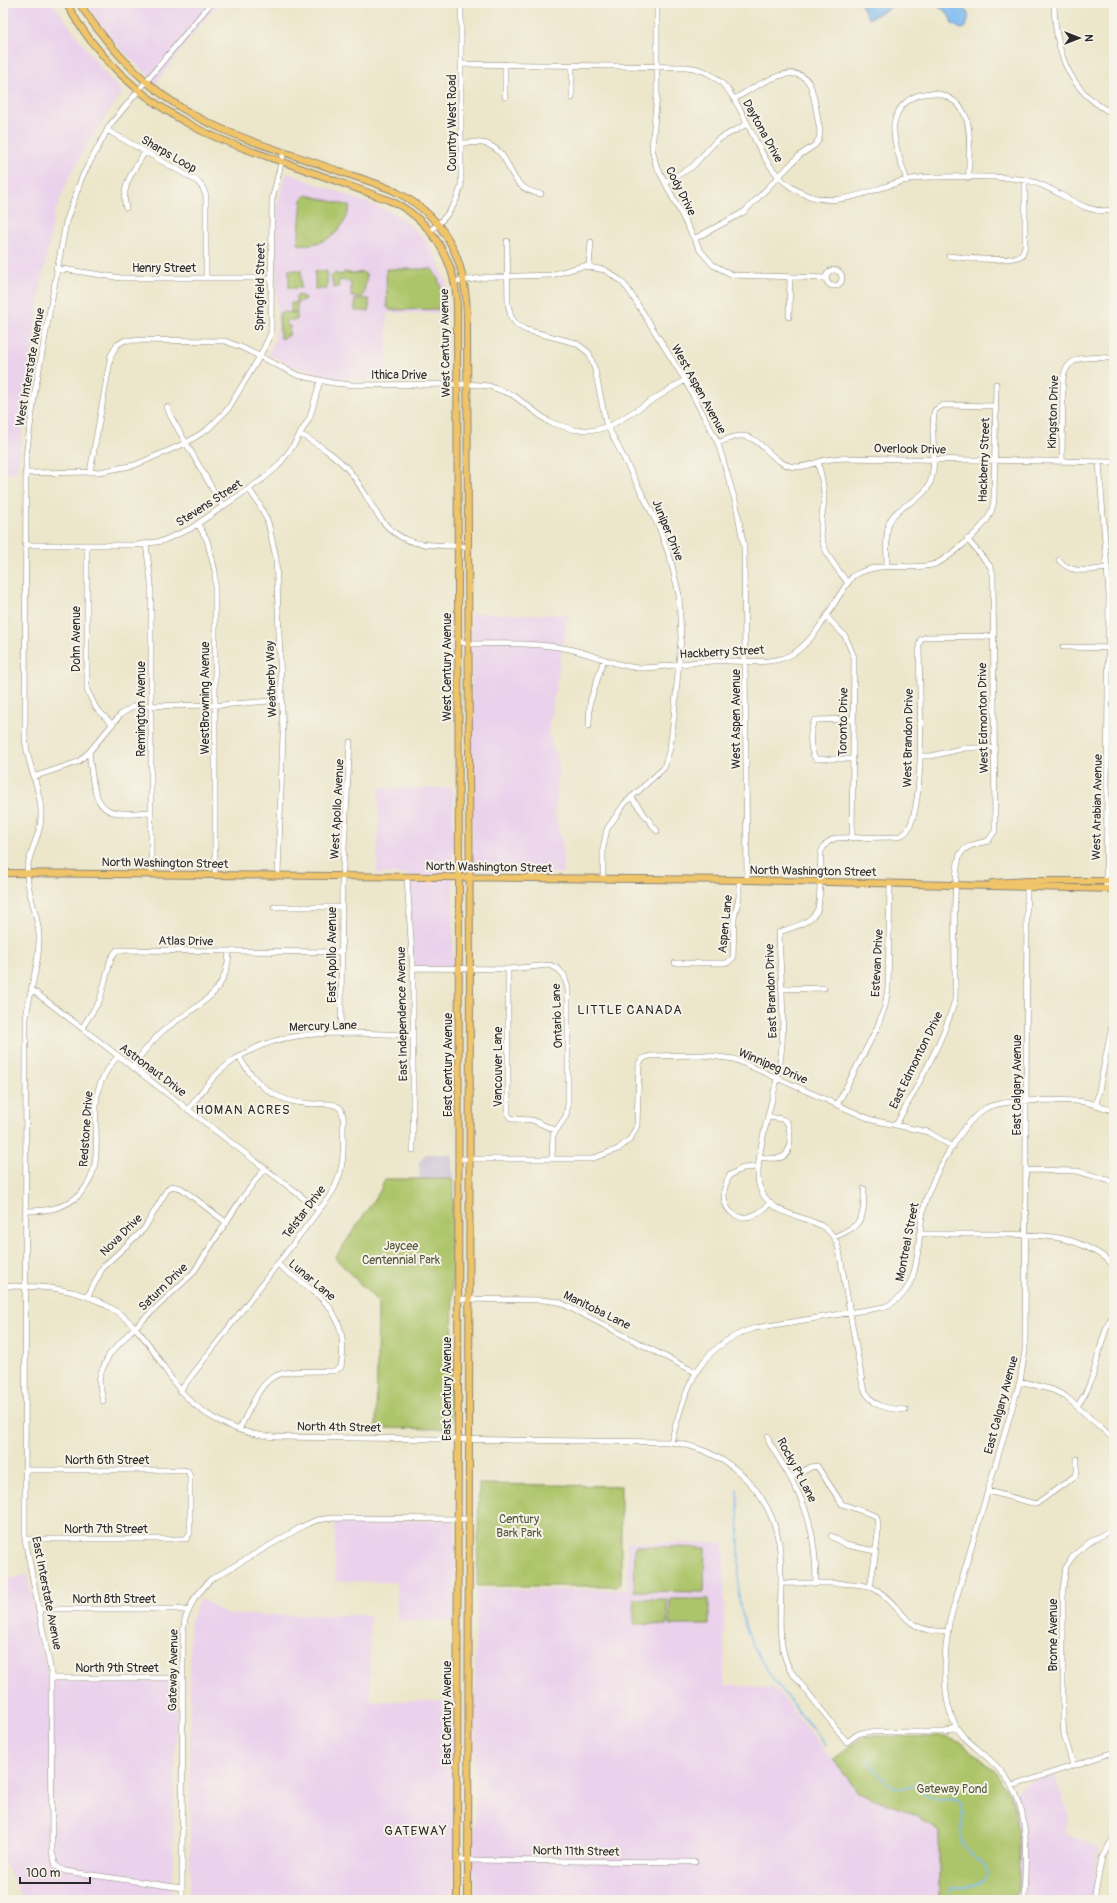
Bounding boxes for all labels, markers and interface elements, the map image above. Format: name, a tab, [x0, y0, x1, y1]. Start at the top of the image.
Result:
north arrow	[1059, 18, 1099, 58]
text: N	[1082, 34, 1095, 42]
street label: Country West Road	[445, 74, 460, 172]
street label: Daytona Drive	[739, 97, 786, 166]
street label: Sharps Loop	[138, 133, 199, 176]
street label: Cody Drive	[662, 164, 699, 218]
street label: Springfield Street	[252, 242, 269, 331]
street label: Henry Street	[132, 261, 196, 276]
street label: West Century Avenue	[437, 289, 454, 397]
street label: West Interstate Avenue	[13, 307, 48, 427]
street label: West Aspen Avenue	[668, 342, 729, 437]
street label: Ithica Drive	[371, 368, 427, 383]
street label: Kingston Drive	[1045, 375, 1062, 449]
street label: Hackberry Street	[976, 417, 993, 503]
street label: Overlook Drive	[874, 441, 946, 458]
street label: Stevens Street	[173, 476, 245, 530]
street label: Juniper Drive	[648, 497, 687, 563]
street label: Dohn Avenue	[69, 606, 84, 672]
street label: West Century Avenue	[440, 613, 455, 721]
street label: Weatherby Way	[263, 640, 280, 718]
street label: WestBrowning Avenue	[198, 642, 213, 754]
street label: Hackberry Street	[679, 643, 765, 662]
street label: Remington Avenue	[134, 661, 149, 757]
street label: West Edmonton Drive	[975, 662, 992, 774]
street label: West Aspen Avenue	[729, 669, 744, 769]
street label: Toronto Drive	[835, 687, 852, 757]
street label: West Brandon Drive	[900, 688, 917, 788]
street label: West Arabian Avenue	[1089, 754, 1106, 860]
street label: West Apollo Avenue	[327, 758, 348, 860]
street label: North Washington Street	[101, 855, 229, 872]
street label: North Washington Street	[425, 859, 553, 876]
street label: North Washington Street	[749, 863, 877, 880]
street label: Aspen Lane	[715, 894, 736, 954]
street label: East Apollo Avenue	[325, 907, 340, 1003]
street label: Estevan Drive	[868, 929, 887, 997]
street label: Atlas Drive	[159, 934, 214, 949]
street label: East Brandon Drive	[762, 943, 781, 1039]
street label: East Independence Avenue	[394, 946, 411, 1082]
street label: Ontario Lane	[549, 983, 566, 1049]
district label: LITTLE CANADA	[577, 1002, 683, 1018]
street label: East Edmonton Drive	[886, 1009, 947, 1111]
street label: East Century Avenue	[441, 1013, 456, 1117]
street label: Mercury Lane	[289, 1018, 357, 1035]
street label: Vancouver Lane	[491, 1027, 506, 1107]
street label: East Calgary Avenue	[1010, 1034, 1025, 1135]
street label: Astronaut Drive	[116, 1040, 189, 1100]
street label: Winnipeg Drive	[736, 1045, 810, 1088]
street label: Redstone Drive	[76, 1090, 97, 1168]
district label: HOMAN ACRES	[195, 1102, 291, 1118]
street label: Telstar Drive	[279, 1183, 329, 1242]
street label: Montreal Street	[892, 1201, 923, 1283]
street label: Nova Drive	[97, 1211, 146, 1260]
park label: Jaycee Centennial Park	[362, 1239, 440, 1268]
street label: Lunar Lane	[285, 1256, 338, 1304]
street label: Saturn Drive	[136, 1260, 191, 1314]
street label: Manitoba Lane	[561, 1288, 633, 1333]
street label: East Century Avenue	[440, 1337, 455, 1441]
street label: East Calgary Avenue	[981, 1354, 1022, 1456]
street label: North 4th Street	[297, 1419, 382, 1436]
street label: Rocky Pt Lane	[773, 1435, 820, 1505]
street label: North 6th Street	[65, 1453, 149, 1468]
park label: Century Bark Park	[496, 1512, 542, 1541]
street label: North 7th Street	[64, 1522, 148, 1537]
street label: East Interstate Avenue	[28, 1535, 65, 1651]
street label: North 8th Street	[72, 1592, 156, 1607]
street label: Brome Avenue	[1046, 1598, 1061, 1672]
street label: Gateway Avenue	[165, 1629, 182, 1711]
street label: North 9th Street	[75, 1661, 159, 1676]
street label: East Century Avenue	[440, 1661, 455, 1765]
park label: Gateway Pond	[917, 1782, 988, 1797]
district label: GATEWAY	[384, 1823, 448, 1839]
street label: North 11th Street	[532, 1843, 620, 1860]
scale bar	[20, 1859, 90, 1885]
text: 100 m	[26, 1866, 61, 1881]

